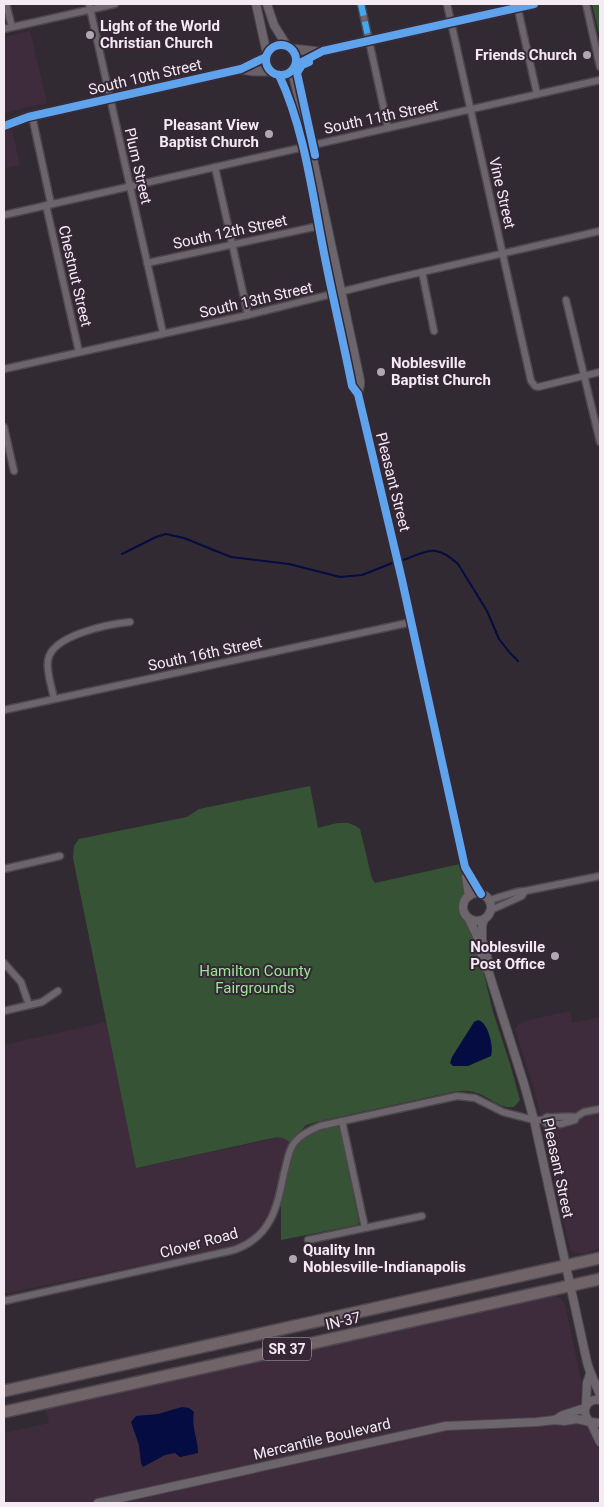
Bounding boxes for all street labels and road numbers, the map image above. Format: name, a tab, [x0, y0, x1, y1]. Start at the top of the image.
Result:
street label: South 10th Street	[86, 55, 204, 99]
street label: South 11th Street	[322, 96, 440, 138]
street label: Plum Street	[120, 126, 156, 206]
street label: Vine Street	[485, 156, 519, 231]
street label: South 12th Street	[171, 211, 289, 253]
street label: Chestnut Street	[55, 224, 95, 328]
street label: South 13th Street	[197, 278, 315, 322]
street label: Pleasant Street	[372, 431, 414, 534]
street label: South 16th Street	[146, 633, 264, 675]
street label: Pleasant Street	[539, 1116, 577, 1220]
street label: Clover Road	[158, 1224, 240, 1262]
street label: IN-37	[324, 1308, 362, 1334]
road number: SR 37	[263, 1338, 311, 1360]
street label: Mercantile Boulevard	[251, 1414, 393, 1464]

